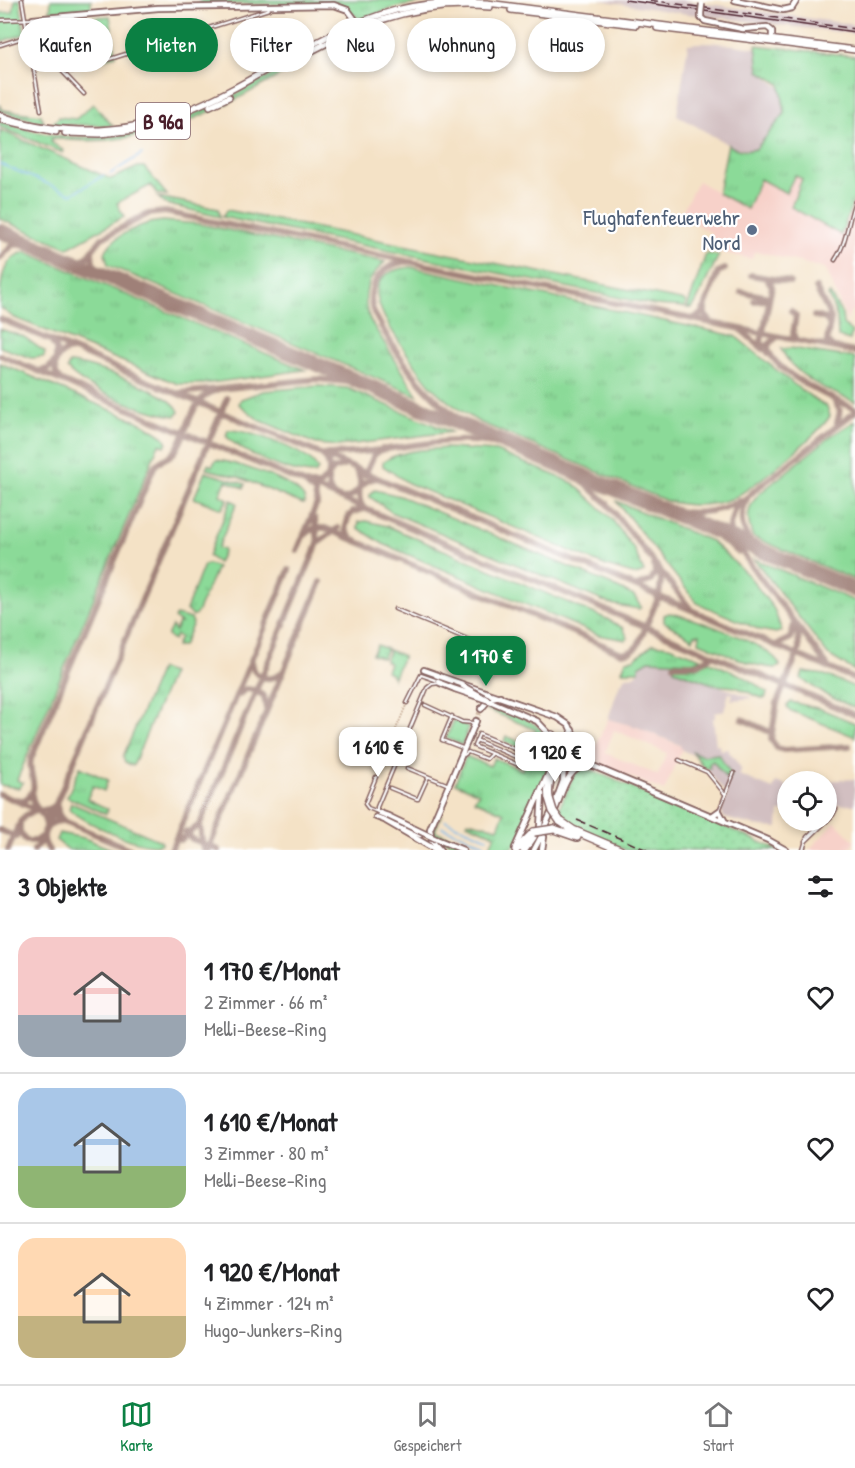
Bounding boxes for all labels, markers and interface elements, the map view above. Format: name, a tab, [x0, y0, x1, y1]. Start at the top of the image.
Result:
chip: Kaufen	[18, 18, 113, 72]
chip: Mieten	[125, 18, 218, 72]
chip: Filter	[230, 18, 314, 72]
chip: Neu	[326, 18, 395, 72]
chip: Wohnung	[407, 18, 516, 72]
chip: Haus	[528, 18, 605, 72]
road number: B 96a	[136, 103, 190, 139]
place label: Flughafenfeuerwehr Nord	[583, 202, 741, 257]
marker: Flughafenfeuerwehr Nord	[745, 223, 759, 237]
pin: 1 170 €	[431, 636, 541, 687]
text: 1 170 €	[460, 642, 512, 669]
pin: 1 610 €	[323, 727, 433, 778]
pin: 1 920 €	[500, 732, 610, 783]
text: 1 610 €	[353, 733, 403, 760]
text: 1 920 €	[529, 738, 581, 765]
map controls	[777, 771, 837, 831]
button: locate	[777, 771, 837, 831]
text: 3 Objekte	[18, 869, 107, 904]
icon: filters	[804, 870, 837, 903]
text: 1 170 €/Monat	[204, 953, 340, 988]
icon: home	[66, 961, 138, 1033]
icon: heart	[804, 981, 837, 1014]
text: 2 Zimmer · 66 m²	[204, 988, 327, 1015]
text: Melli-Beese-Ring	[204, 1015, 326, 1042]
text: 1 610 €/Monat	[204, 1104, 337, 1139]
icon: home	[66, 1112, 138, 1184]
icon: heart	[804, 1132, 837, 1165]
text: 3 Zimmer · 80 m²	[204, 1139, 329, 1166]
text: Melli-Beese-Ring	[204, 1166, 326, 1193]
text: 1 920 €/Monat	[204, 1254, 339, 1289]
icon: home	[66, 1262, 138, 1334]
icon: heart	[804, 1282, 837, 1315]
text: 4 Zimmer · 124 m²	[204, 1289, 334, 1316]
text: Hugo-Junkers-Ring	[204, 1316, 342, 1343]
tab: Karte	[120, 1398, 153, 1456]
tab: Gespeichert	[394, 1398, 461, 1456]
tab: Start	[702, 1398, 735, 1456]

